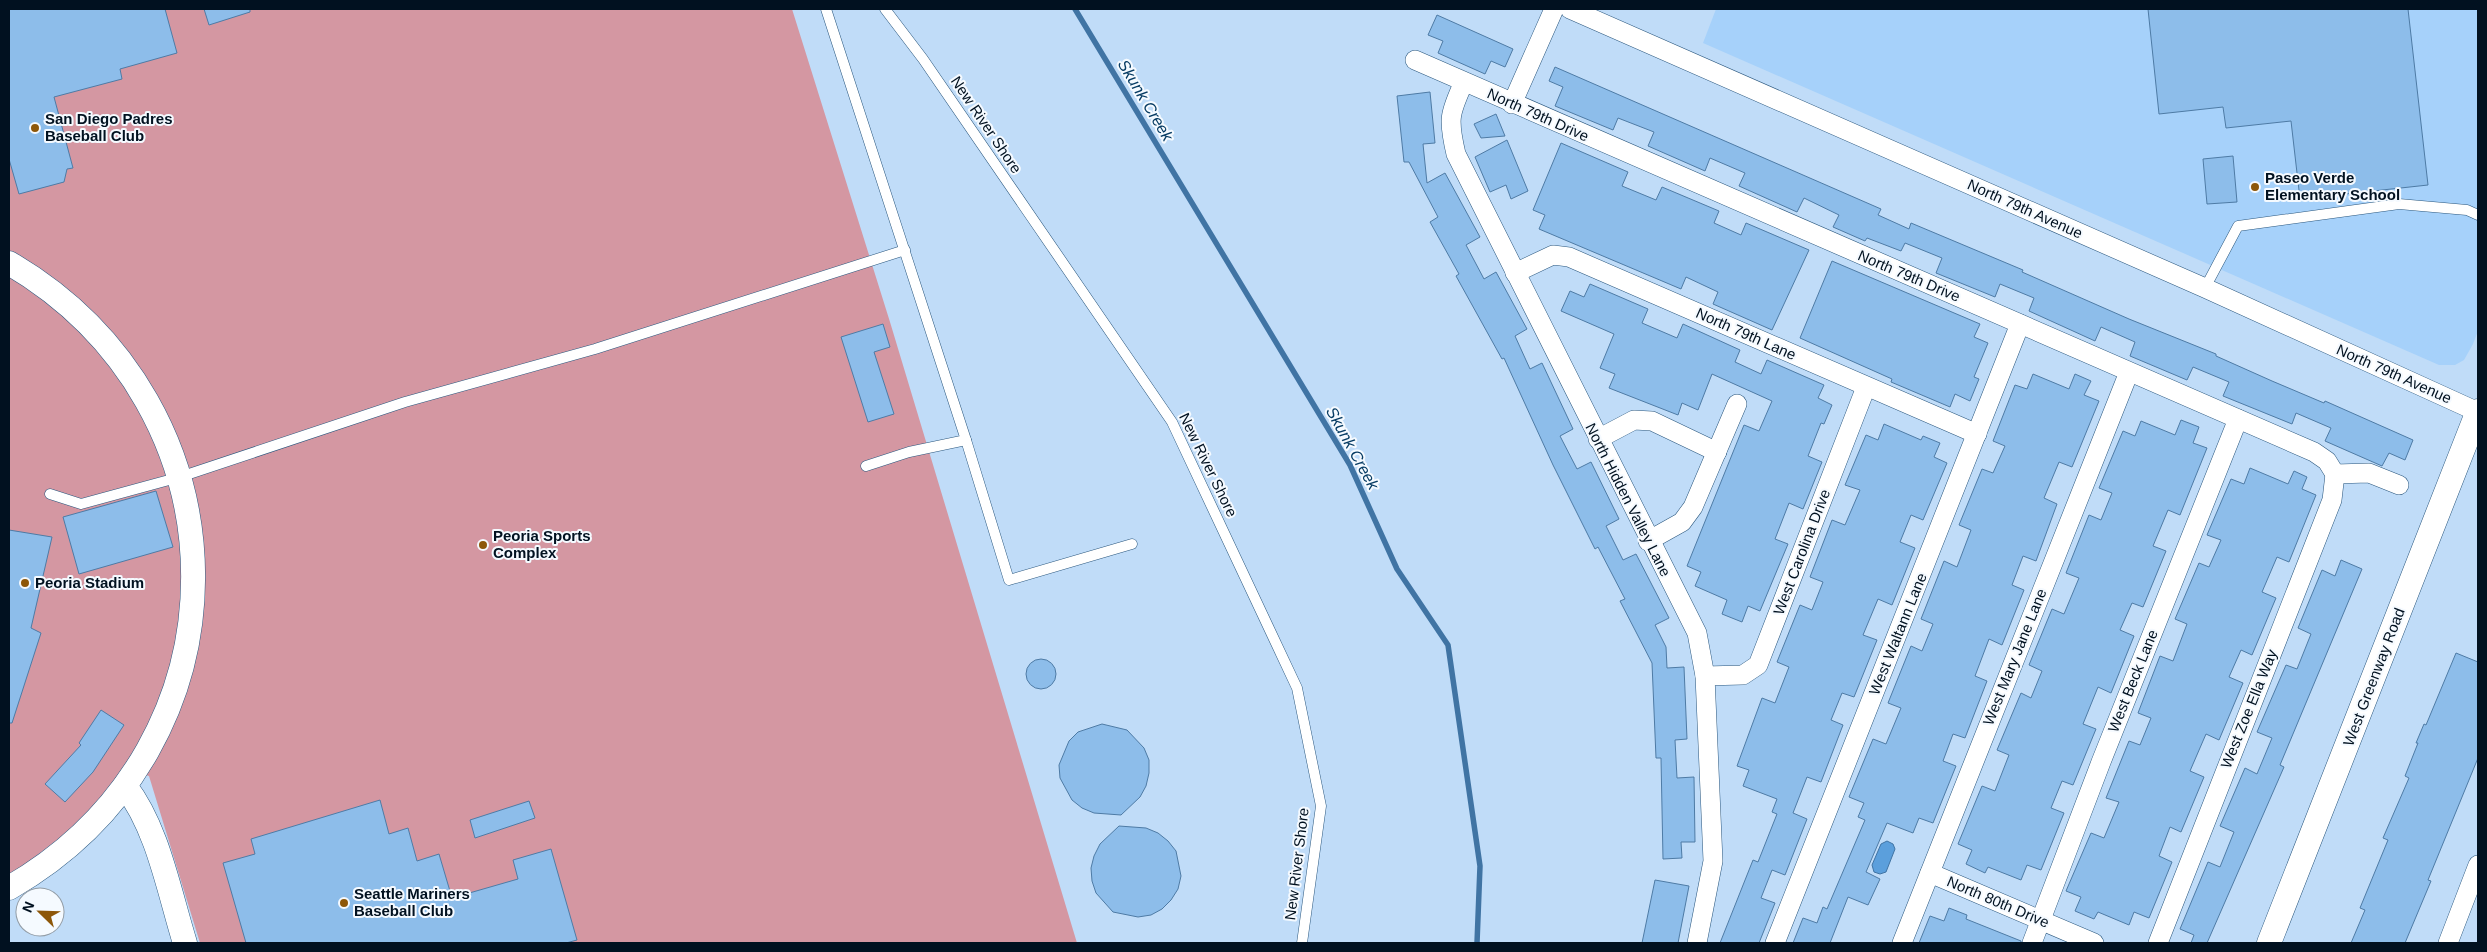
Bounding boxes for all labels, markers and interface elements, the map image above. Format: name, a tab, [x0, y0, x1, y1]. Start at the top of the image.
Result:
water label: Skunk Creek	[1115, 57, 1177, 145]
street label: New River Shore	[948, 73, 1025, 176]
street label: North 79th Drive	[1485, 85, 1592, 145]
place label: San Diego Padres Baseball Club	[45, 110, 173, 144]
marker: San Diego Padres Baseball Club	[29, 122, 41, 134]
place label: Paseo Verde Elementary School	[2265, 169, 2400, 203]
street label: North 79th Avenue	[1965, 176, 2085, 242]
marker: Paseo Verde Elementary School	[2249, 181, 2261, 193]
street label: North 79th Drive	[1856, 246, 1963, 305]
street label: North 79th Lane	[1694, 304, 1799, 363]
street label: North 79th Avenue	[2334, 341, 2454, 407]
water label: Skunk Creek	[1323, 404, 1383, 493]
street label: New River Shore	[1176, 410, 1241, 519]
street label: North Hidden Valley Lane	[1582, 420, 1675, 579]
street label: West Carolina Drive	[1770, 487, 1833, 617]
place label: Peoria Sports Complex	[493, 527, 591, 561]
marker: Peoria Sports Complex	[477, 539, 489, 551]
street label: West Waltann Lane	[1865, 570, 1930, 697]
place label: Peoria Stadium	[35, 574, 144, 591]
marker: Peoria Stadium	[19, 577, 31, 589]
street label: West Mary Jane Lane	[1979, 586, 2050, 728]
street label: West Greenway Road	[2339, 605, 2408, 748]
street label: West Beck Lane	[2104, 627, 2161, 735]
street label: West Zoe Ella Way	[2217, 646, 2280, 771]
street label: New River Shore	[1281, 807, 1312, 921]
street label: North 80th Drive	[1945, 872, 2052, 931]
place label: Seattle Mariners Baseball Club	[354, 885, 470, 919]
north arrow	[15, 887, 65, 937]
marker: Seattle Mariners Baseball Club	[338, 897, 350, 909]
text: N	[19, 899, 37, 915]

